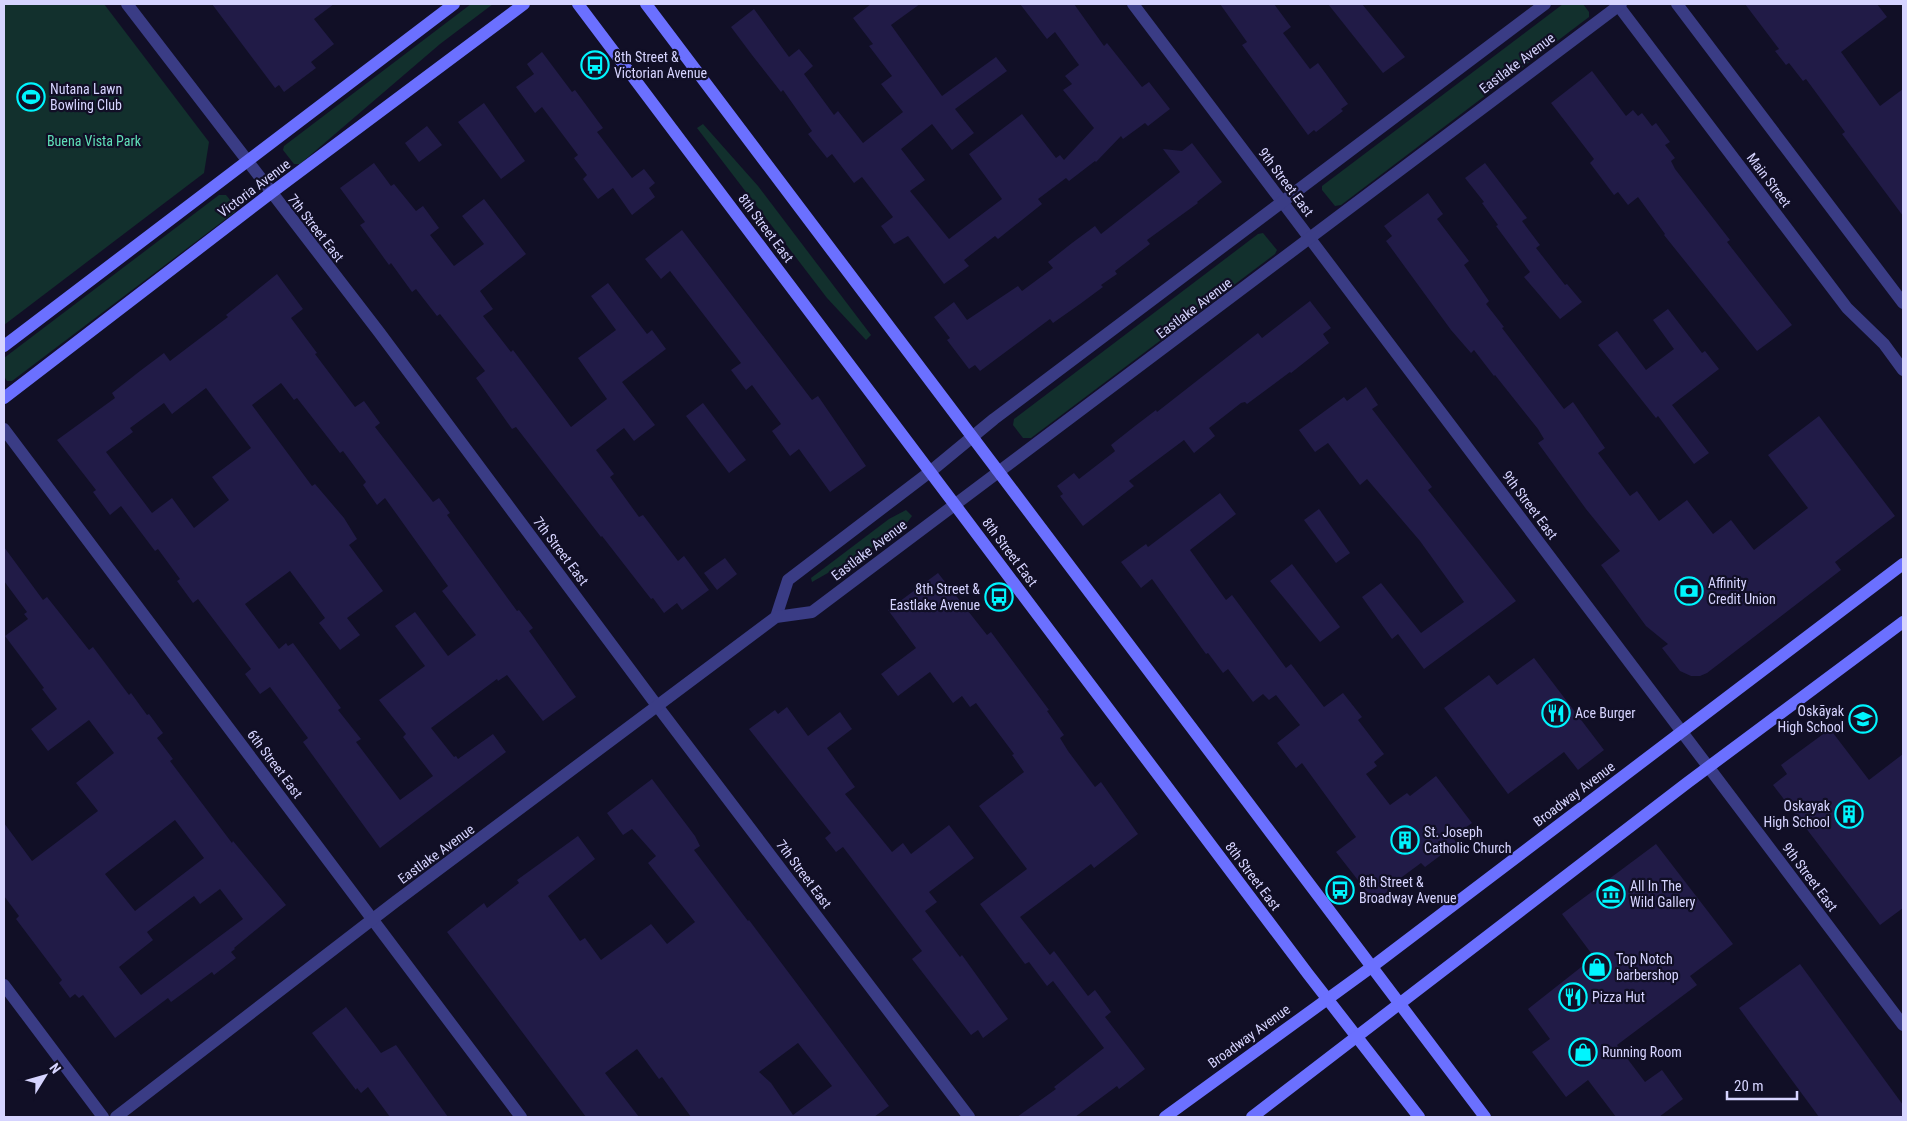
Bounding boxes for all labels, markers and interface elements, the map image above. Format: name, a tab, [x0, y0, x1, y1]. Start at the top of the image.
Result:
street label: Eastlake Avenue	[1476, 29, 1558, 97]
place label: 8th Street & Victorian Avenue	[614, 49, 707, 81]
bus stop icon: 8th Street & Victorian Avenue	[580, 50, 610, 80]
place label: Nutana Lawn Bowling Club	[50, 81, 122, 113]
sports icon: Nutana Lawn Bowling Club	[16, 82, 46, 112]
park label: Buena Vista Park	[47, 133, 142, 149]
street label: 9th Street East	[1255, 145, 1317, 219]
street label: Main Street	[1744, 150, 1794, 210]
street label: Victoria Avenue	[215, 155, 294, 220]
street label: 7th Street East	[285, 191, 347, 265]
street label: 8th Street East	[735, 191, 797, 265]
street label: Eastlake Avenue	[1153, 274, 1235, 342]
street label: 9th Street East	[1499, 468, 1561, 542]
street label: 7th Street East	[530, 514, 592, 588]
street label: 8th Street East	[979, 515, 1041, 589]
street label: Eastlake Avenue	[828, 516, 910, 584]
place label: Affinity Credit Union	[1708, 575, 1776, 607]
bank icon: Affinity Credit Union	[1674, 576, 1704, 606]
place label: 8th Street & Eastlake Avenue	[890, 581, 980, 613]
bus stop icon: 8th Street & Eastlake Avenue	[984, 582, 1014, 612]
restaurant icon: Ace Burger	[1541, 698, 1571, 728]
place label: Oskāyak High School	[1777, 703, 1845, 735]
school or university icon: Oskāyak High School	[1848, 704, 1878, 734]
place label: Ace Burger	[1575, 705, 1636, 721]
street label: 6th Street East	[244, 727, 306, 801]
street label: Broadway Avenue	[1530, 758, 1618, 830]
place label: Oskayak High School	[1763, 798, 1831, 830]
building icon: Oskayak High School	[1834, 799, 1864, 829]
street label: Eastlake Avenue	[395, 821, 478, 887]
place label: St. Joseph Catholic Church	[1424, 824, 1512, 856]
building icon: St. Joseph Catholic Church	[1390, 825, 1420, 855]
street label: 7th Street East	[773, 837, 835, 911]
street label: 8th Street East	[1222, 839, 1284, 913]
street label: 9th Street East	[1779, 840, 1841, 914]
place label: 8th Street & Broadway Avenue	[1359, 874, 1457, 906]
bus stop icon: 8th Street & Broadway Avenue	[1325, 875, 1355, 905]
place label: All In The Wild Gallery	[1630, 878, 1696, 910]
museum icon: All In The Wild Gallery	[1596, 879, 1626, 909]
place label: Top Notch barbershop	[1616, 951, 1679, 983]
shop icon: Top Notch barbershop	[1582, 952, 1612, 982]
restaurant icon: Pizza Hut	[1558, 982, 1588, 1012]
place label: Pizza Hut	[1592, 989, 1645, 1005]
street label: Broadway Avenue	[1205, 1001, 1293, 1071]
shop icon: Running Room	[1568, 1037, 1598, 1067]
place label: Running Room	[1602, 1044, 1682, 1060]
north arrow	[20, 1051, 70, 1101]
text: N	[46, 1060, 64, 1076]
scale bar	[1727, 1068, 1797, 1100]
text: 20 m	[1734, 1077, 1764, 1095]

